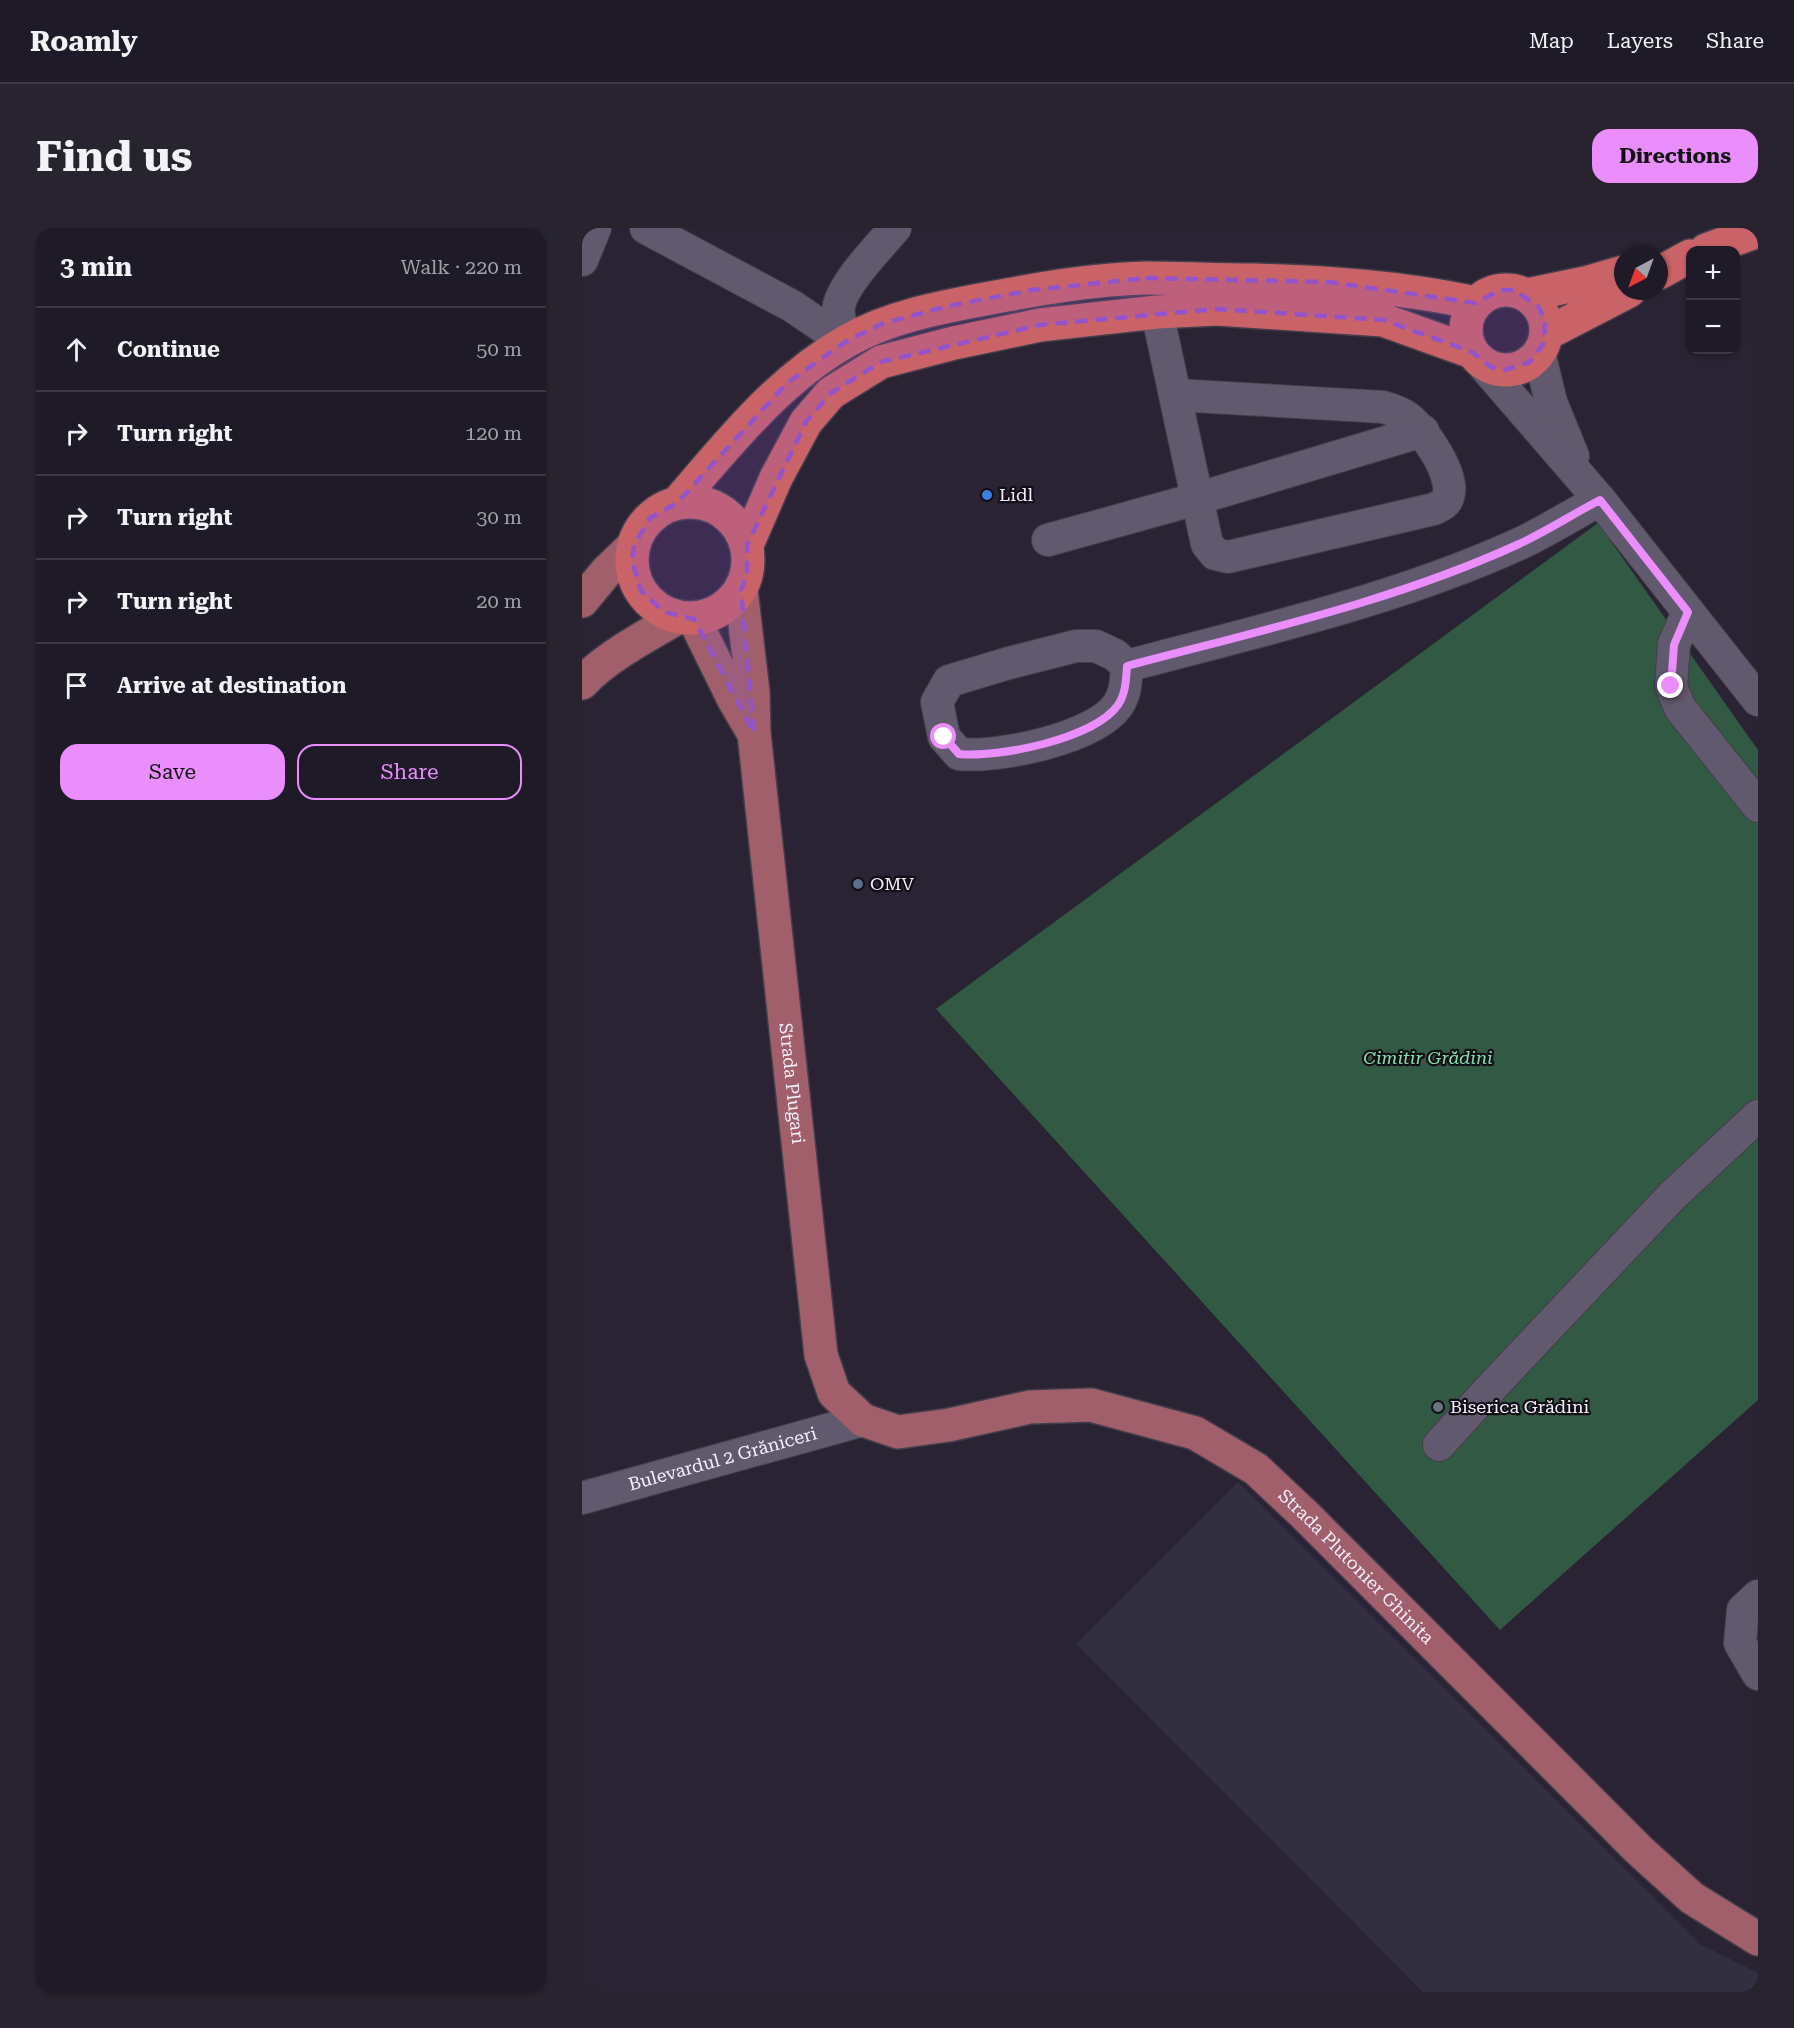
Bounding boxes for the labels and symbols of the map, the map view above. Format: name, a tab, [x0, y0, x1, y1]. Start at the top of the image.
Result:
north arrow	[1614, 246, 1668, 300]
place label: Lidl	[999, 484, 1033, 505]
marker: Lidl	[980, 488, 994, 502]
route end	[1657, 672, 1683, 698]
route start	[930, 723, 956, 749]
place label: OMV	[870, 873, 914, 894]
marker: OMV	[851, 877, 865, 891]
street label: Strada Plugari	[775, 1022, 809, 1145]
park label: Cimitir Grădini	[1363, 1047, 1493, 1068]
place label: Biserica Grădini	[1450, 1396, 1590, 1417]
marker: Biserica Grădini	[1431, 1400, 1445, 1414]
street label: Bulevardul 2 Grăniceri	[626, 1422, 819, 1495]
street label: Strada Plutonier Ghinita	[1274, 1485, 1439, 1648]

